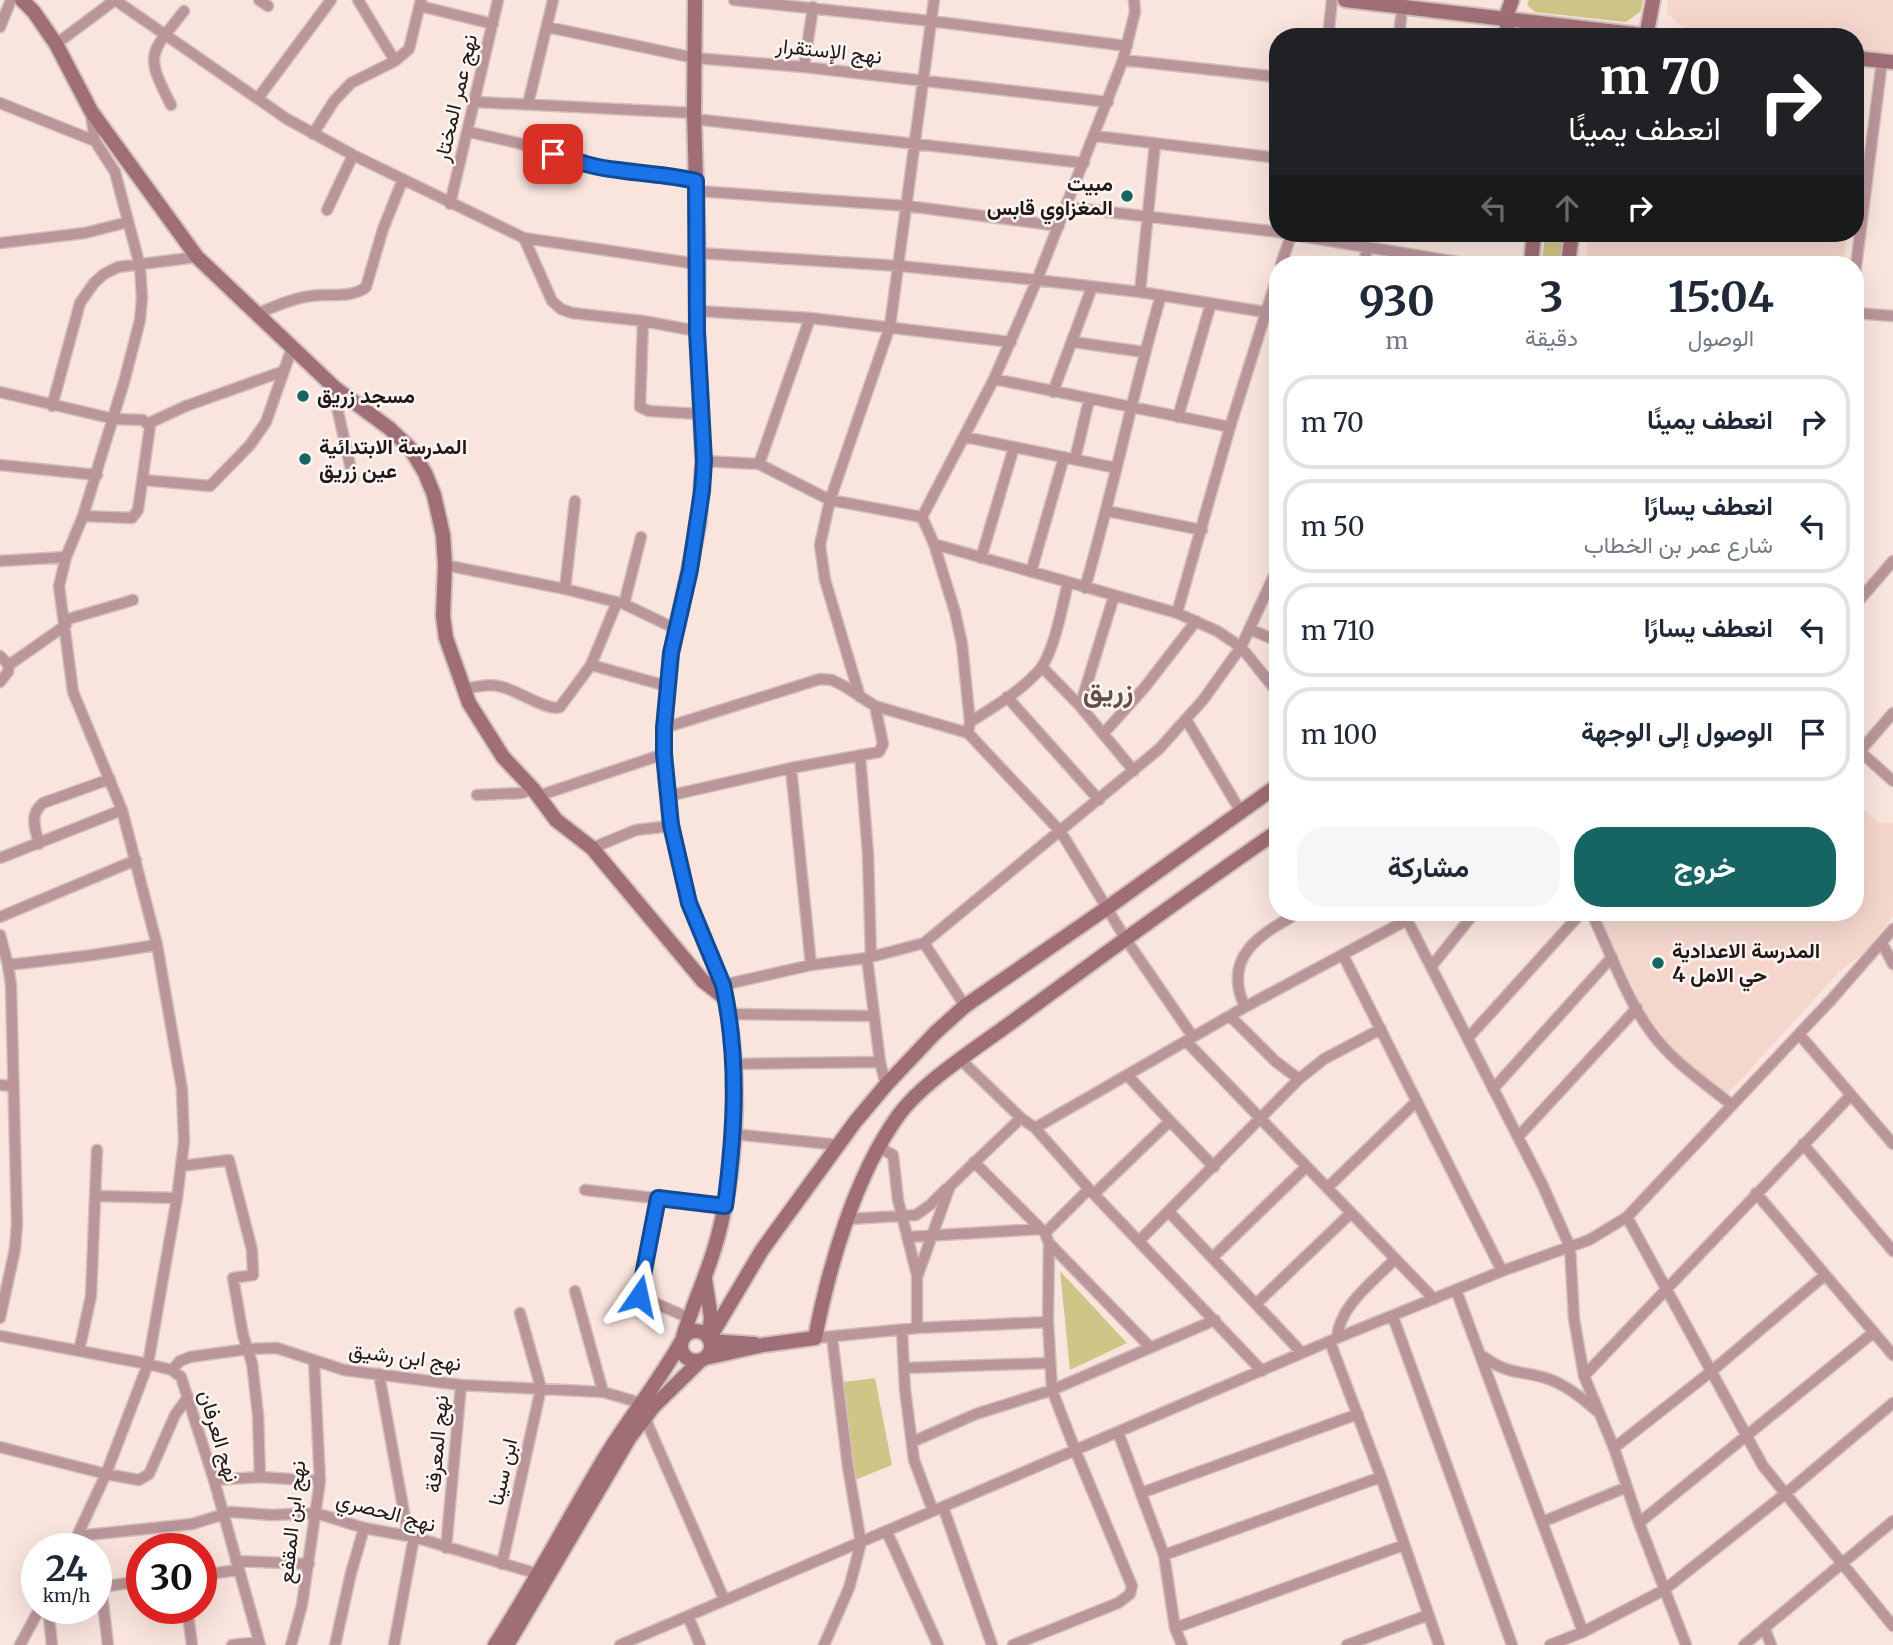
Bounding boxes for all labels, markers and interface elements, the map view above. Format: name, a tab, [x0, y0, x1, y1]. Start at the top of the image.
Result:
street label: نهج الإستقرار	[774, 31, 883, 70]
street label: نهج عمر المختار	[428, 32, 484, 165]
text: 70 m	[1600, 46, 1721, 107]
icon: right	[1745, 56, 1836, 147]
text: انعطف يمينًا	[1568, 109, 1721, 149]
pin	[523, 124, 583, 184]
icon: arrive	[534, 135, 572, 173]
place label: مبيت المغزاوي قابس	[987, 170, 1113, 225]
marker: مبيت المغزاوي قابس	[1119, 188, 1135, 204]
icon: left	[1475, 189, 1513, 227]
icon: ahead	[1548, 189, 1586, 227]
icon: right	[1621, 189, 1659, 227]
text: 3	[1539, 271, 1563, 323]
text: 15:04	[1668, 271, 1774, 323]
text: 930	[1359, 275, 1435, 327]
text: دقيقة	[1525, 323, 1578, 352]
text: الوصول	[1688, 323, 1754, 352]
text: m	[1385, 326, 1408, 355]
place label: مسجد زريق	[317, 382, 415, 409]
marker: مسجد زريق	[295, 388, 311, 404]
text: انعطف يمينًا	[1647, 403, 1773, 436]
icon: right	[1794, 403, 1832, 441]
text: 70 m	[1301, 406, 1364, 439]
place label: المدرسة الابتدائية عين زريق	[319, 433, 467, 484]
marker: المدرسة الابتدائية عين زريق	[297, 451, 313, 467]
text: انعطف يسارًا	[1644, 489, 1773, 522]
icon: left	[1794, 507, 1832, 545]
text: 50 m	[1301, 510, 1365, 543]
text: شارع عمر بن الخطاب	[1584, 530, 1773, 559]
text: انعطف يسارًا	[1644, 611, 1773, 644]
icon: left	[1794, 611, 1832, 649]
text: 710 m	[1301, 614, 1375, 647]
district label: زريق	[1083, 673, 1133, 709]
text: الوصول إلى الوجهة	[1581, 715, 1773, 748]
icon: arrive	[1794, 715, 1832, 753]
text: 100 m	[1301, 718, 1377, 751]
button: مشاركة	[1297, 827, 1560, 907]
button: خروج	[1574, 827, 1836, 907]
place label: المدرسة الاعدادية حي الامل 4	[1672, 937, 1820, 992]
marker: المدرسة الاعدادية حي الامل 4	[1650, 955, 1666, 971]
position arrow	[602, 1259, 676, 1333]
street label: نهج ابن رشيق	[347, 1336, 463, 1378]
street label: نهج العرفان	[192, 1387, 246, 1485]
street label: نهج المعرفة	[419, 1394, 455, 1494]
street label: ابن سينا	[482, 1436, 523, 1508]
street label: نهج ابن المقفع	[272, 1459, 312, 1585]
street label: نهج الحصري	[332, 1485, 439, 1542]
speed limit sign: 30	[126, 1533, 217, 1624]
text: 24	[45, 1547, 88, 1591]
text: km/h	[43, 1584, 90, 1607]

